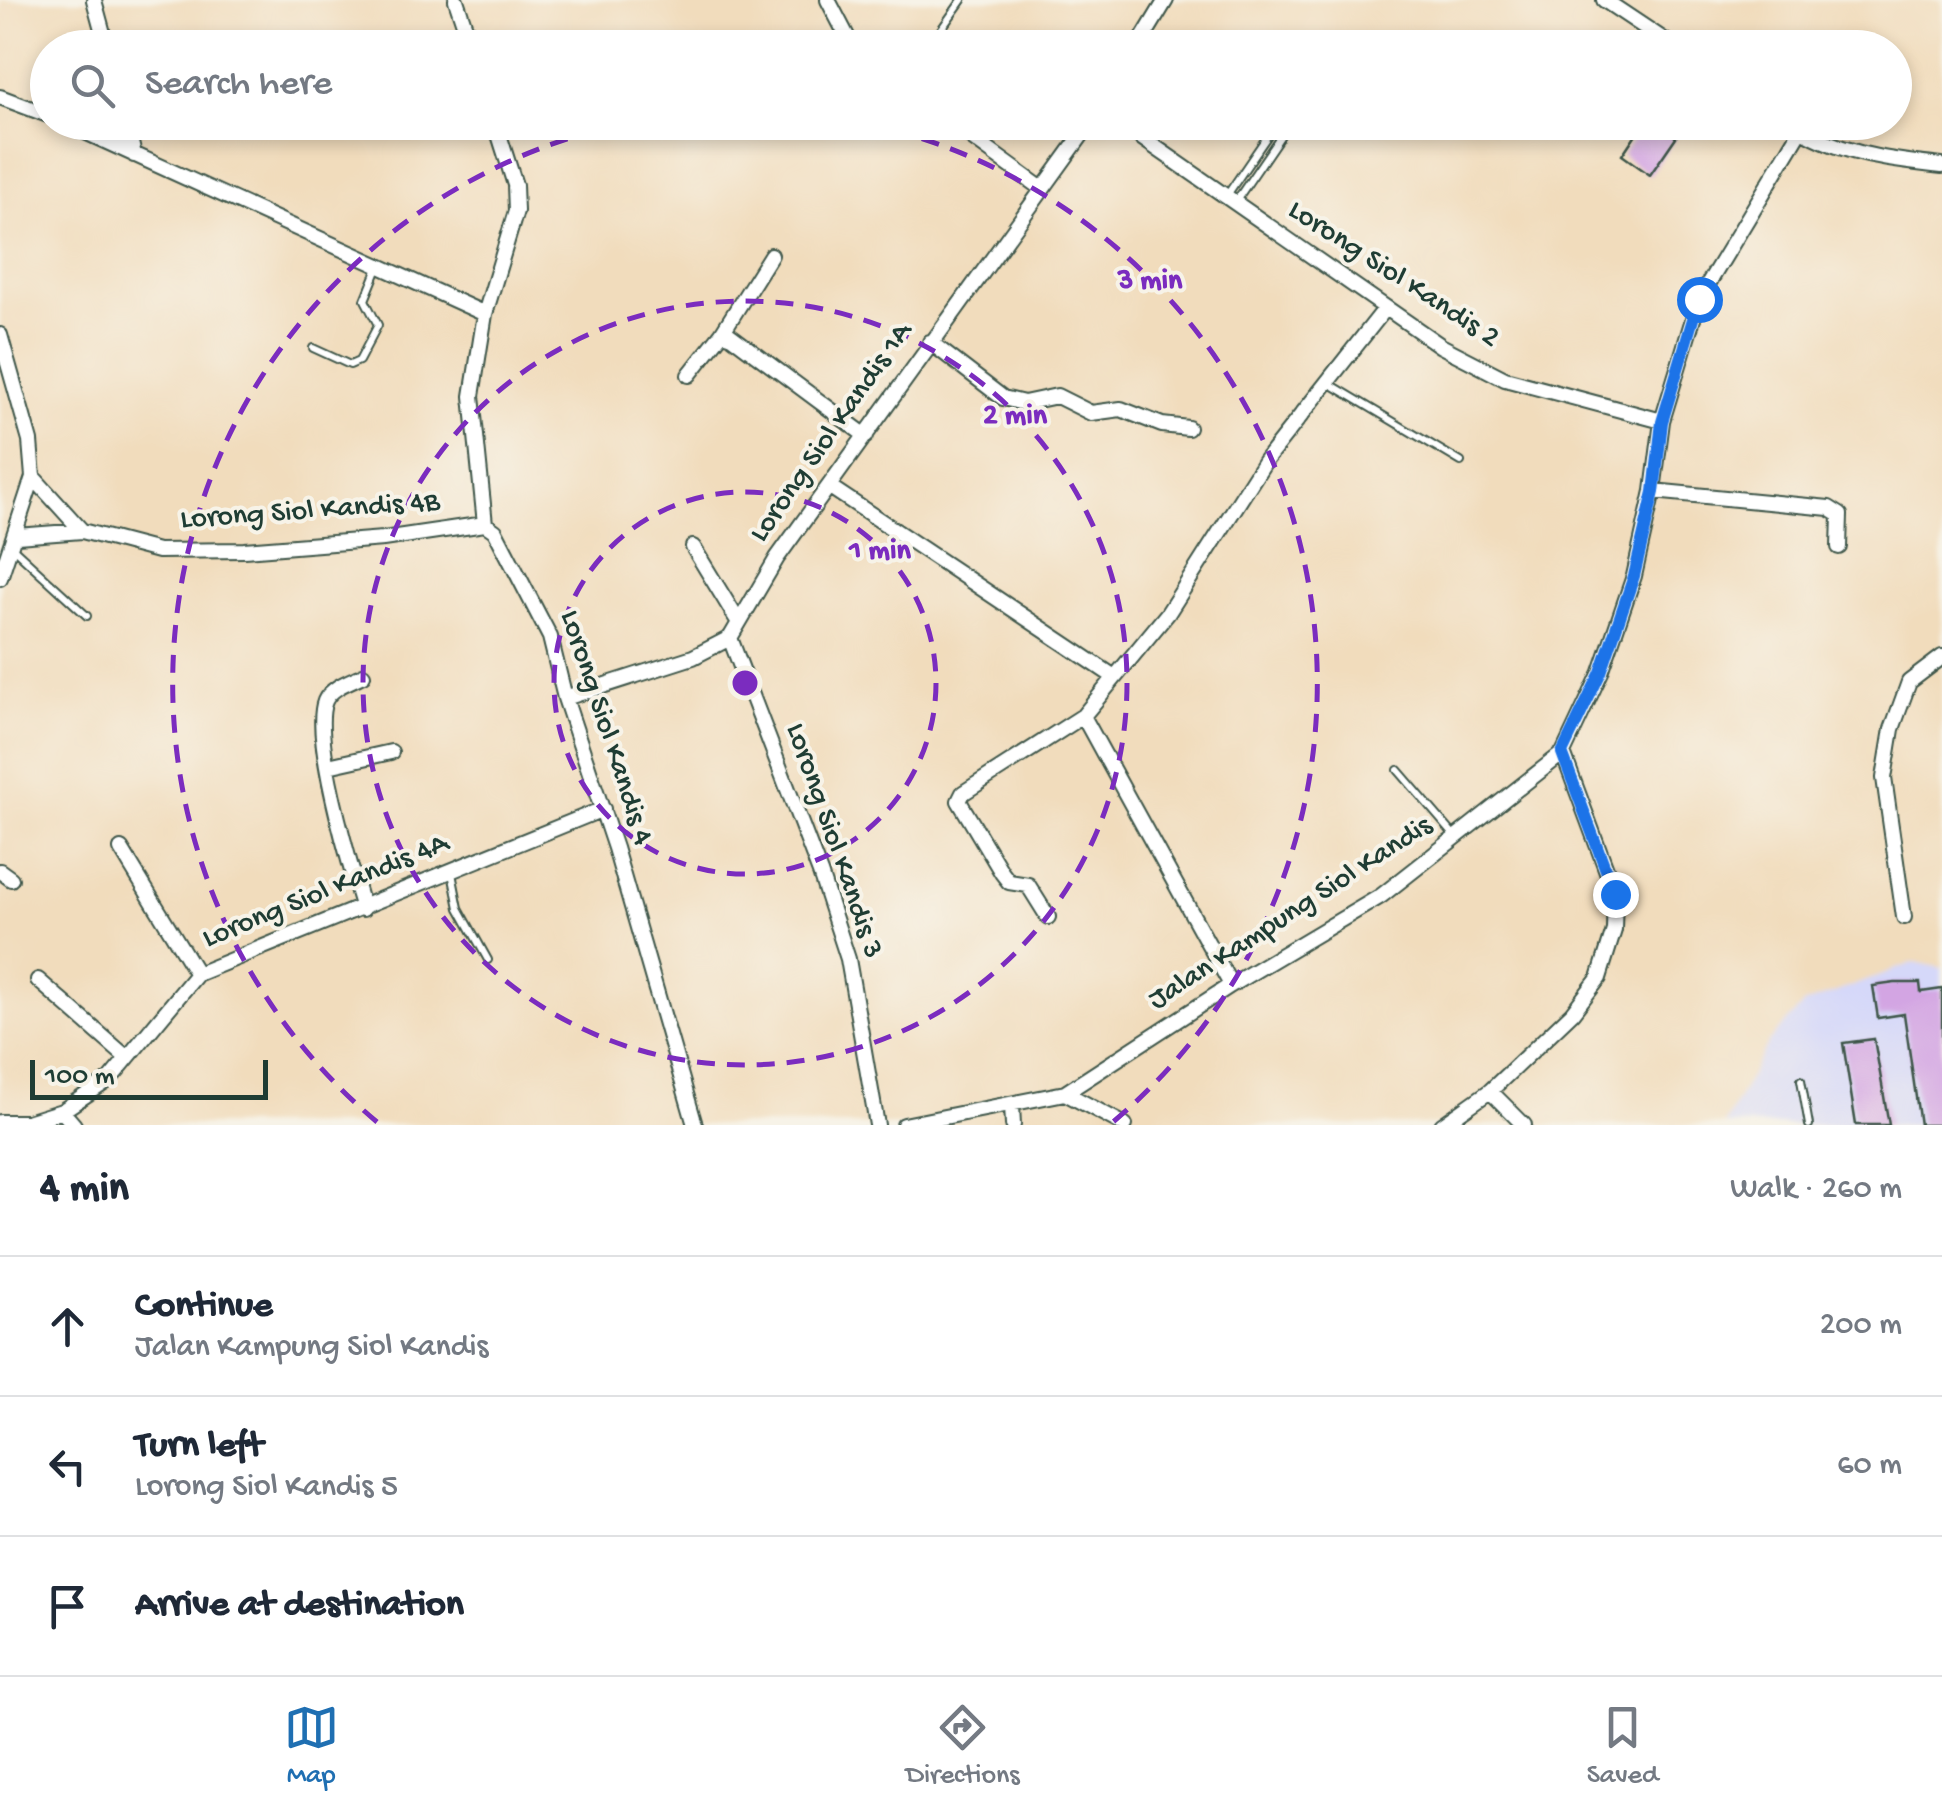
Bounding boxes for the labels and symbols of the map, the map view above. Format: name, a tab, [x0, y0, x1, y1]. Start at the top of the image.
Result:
street label: Lorong Siol Kandis 2	[1281, 194, 1505, 356]
text: 3 min	[1117, 265, 1183, 300]
route start	[1677, 277, 1723, 323]
street label: Lorong Siol Kandis 1A	[743, 315, 922, 550]
text: 2 min	[983, 400, 1048, 435]
street label: Lorong Siol Kandis 4B	[179, 485, 442, 539]
text: 1 min	[848, 535, 911, 570]
street label: Lorong Siol Kandis 4	[551, 606, 659, 850]
centre of rings	[727, 665, 763, 701]
street label: Lorong Siol Kandis 3	[776, 719, 890, 963]
street label: Jalan Kampung Siol Kandis	[1143, 809, 1440, 1019]
street label: Lorong Siol Kandis 4A	[198, 826, 455, 957]
route end	[1593, 872, 1639, 918]
scale bar	[30, 1055, 268, 1100]

